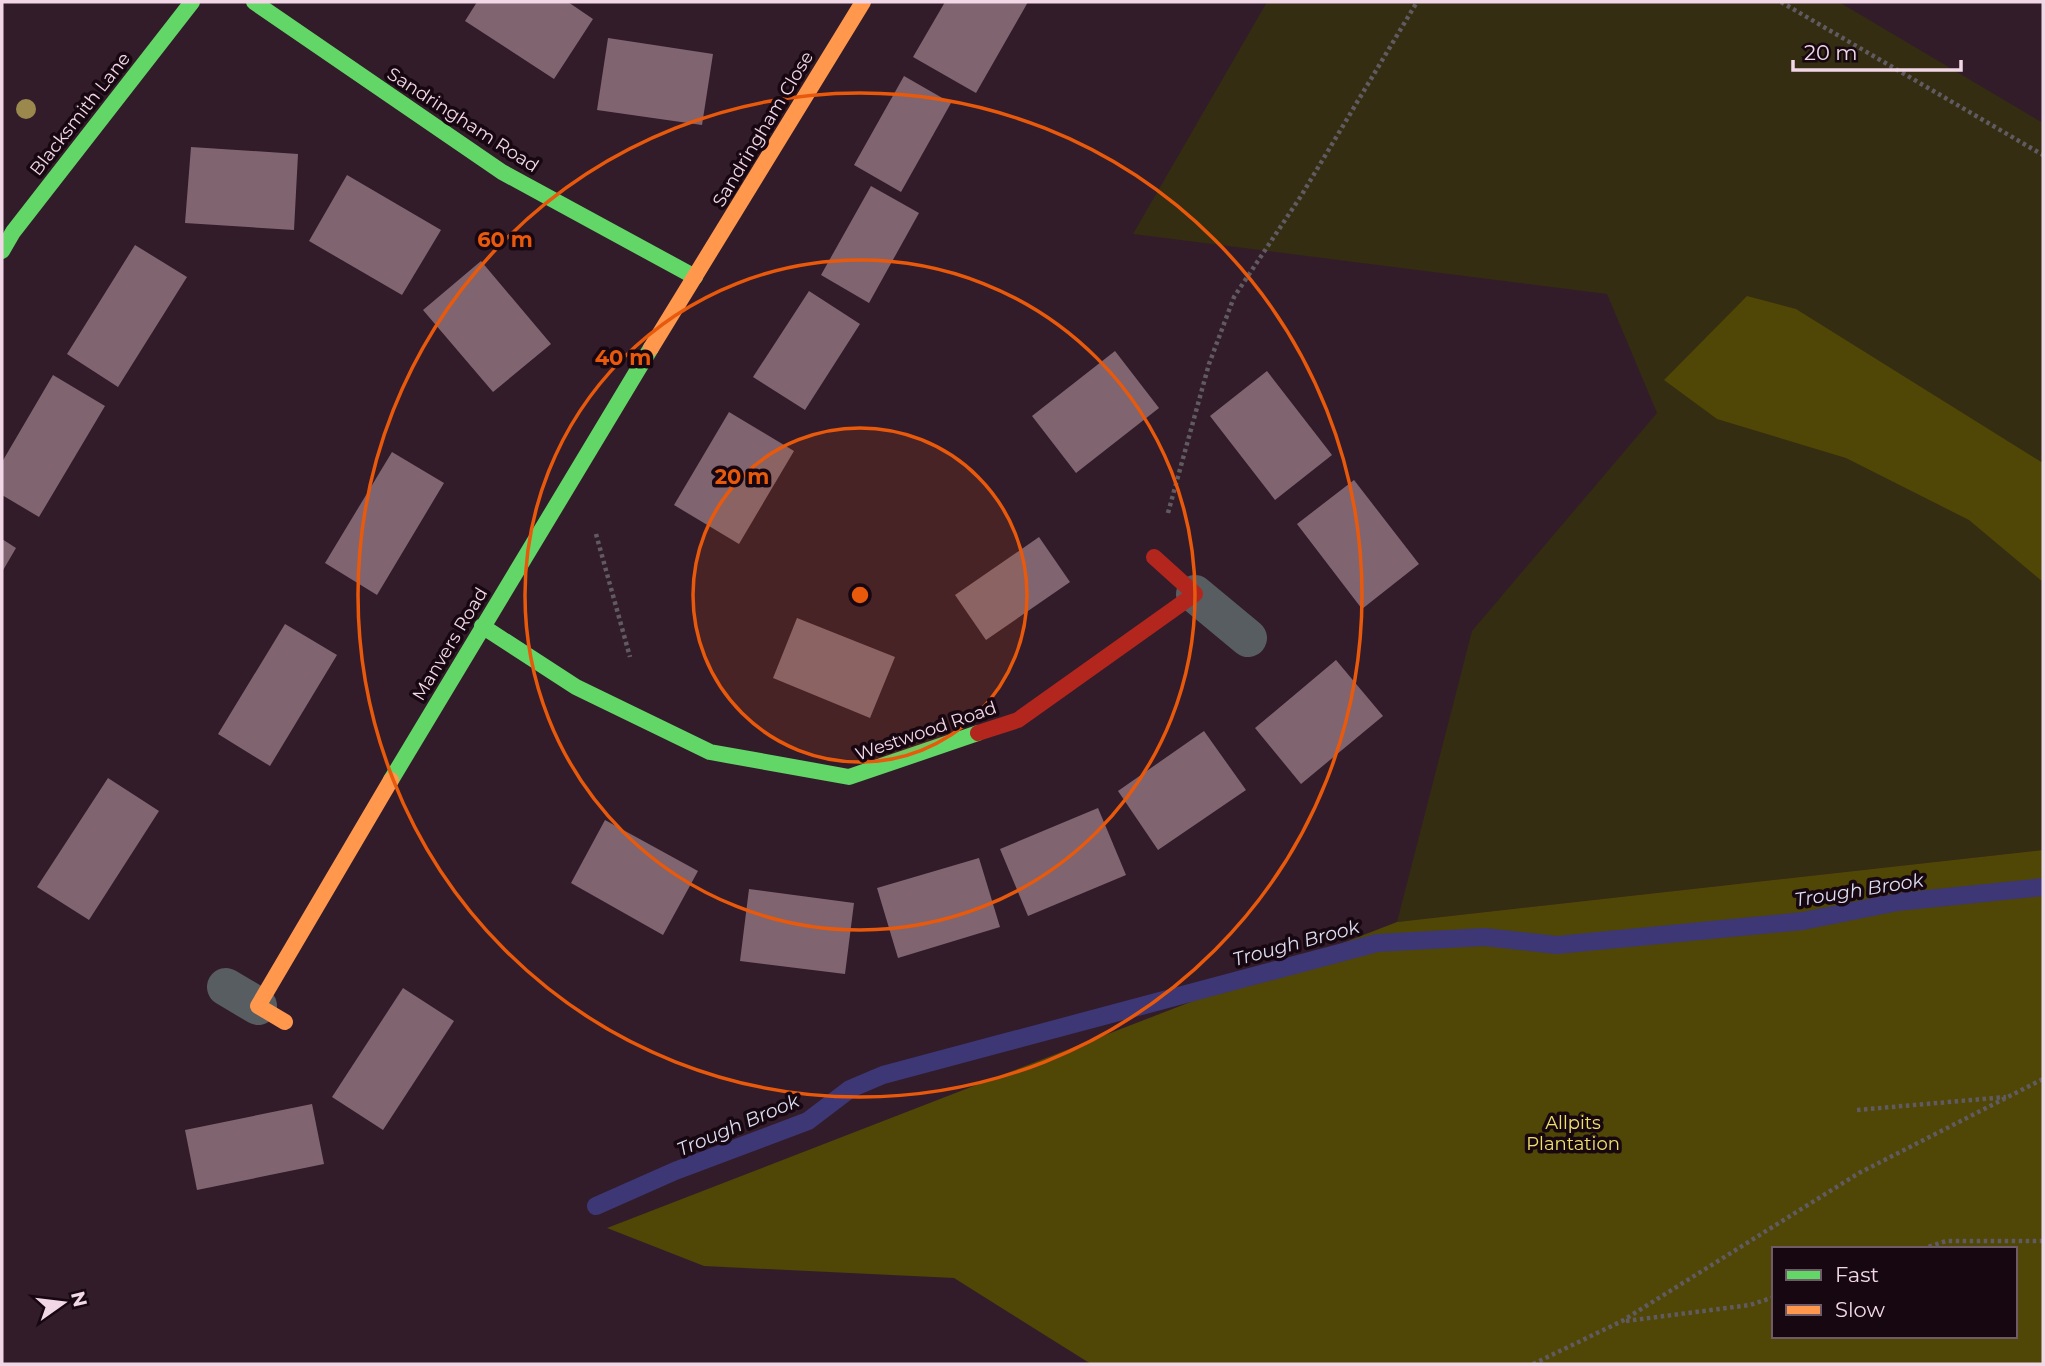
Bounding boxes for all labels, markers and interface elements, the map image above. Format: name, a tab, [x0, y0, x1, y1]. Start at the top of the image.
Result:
scale bar	[1793, 28, 1961, 72]
text: 20 m	[1804, 40, 1858, 65]
street label: Sandringham Close	[708, 47, 818, 211]
street label: Blacksmith Lane	[25, 48, 135, 180]
street label: Sandringham Road	[383, 63, 543, 177]
text: 60 m	[477, 227, 533, 252]
text: 40 m	[595, 345, 651, 370]
text: 20 m	[715, 464, 769, 489]
centre of rings	[848, 583, 872, 607]
street label: Manvers Road	[408, 584, 492, 704]
street label: Westwood Road	[852, 697, 1000, 765]
water label: Trough Brook	[1793, 868, 1926, 912]
water label: Trough Brook	[1230, 915, 1363, 971]
water label: Trough Brook	[674, 1089, 803, 1161]
park label: Allpits Plantation	[1526, 1112, 1620, 1155]
legend	[1772, 1247, 2017, 1338]
text: Fast	[1835, 1262, 1879, 1287]
north arrow	[28, 1268, 98, 1338]
text: N	[66, 1289, 92, 1309]
text: Slow	[1835, 1297, 1885, 1322]

